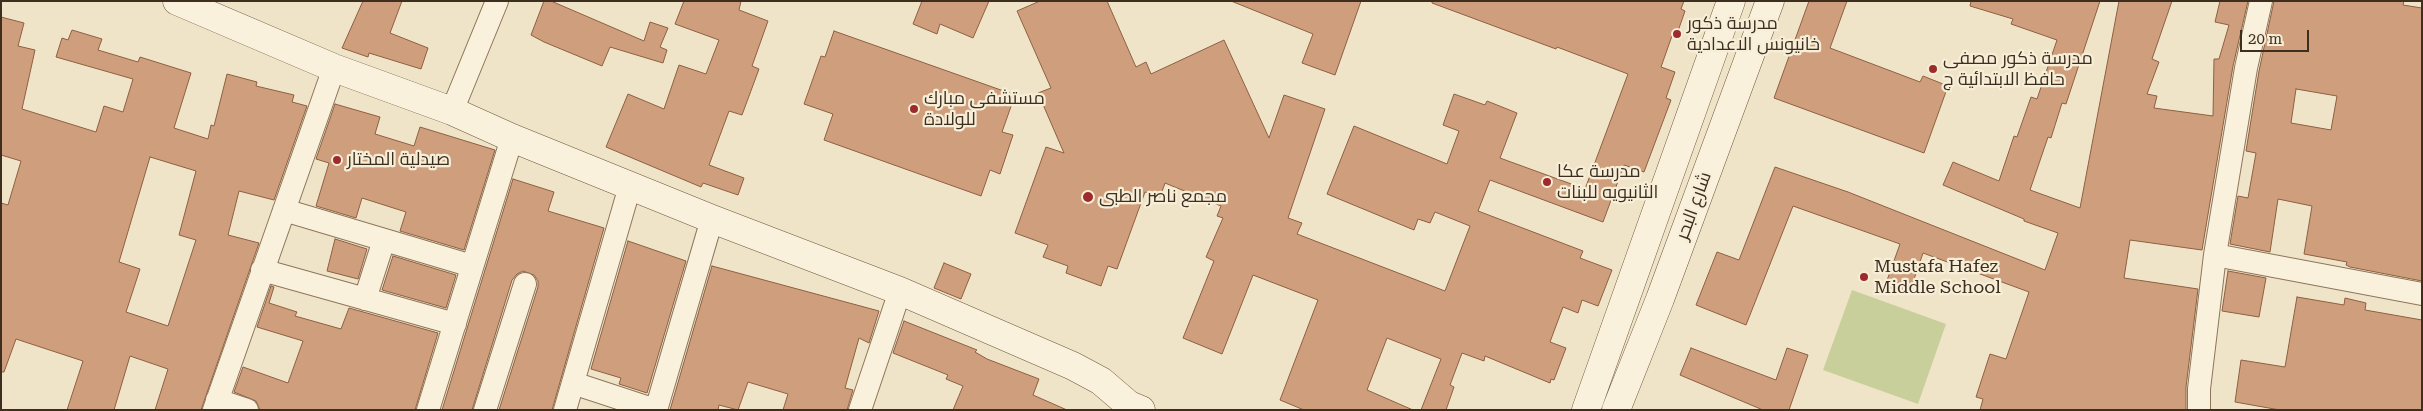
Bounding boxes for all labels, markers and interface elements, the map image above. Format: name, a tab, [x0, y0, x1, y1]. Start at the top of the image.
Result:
place label: مدرسة ذكور خانيونس الاعدادية	[1687, 13, 1820, 56]
scale bar	[2243, 20, 2312, 52]
marker: مدرسة ذكور خانيونس الاعدادية	[1671, 28, 1683, 40]
text: 20 m	[2248, 30, 2282, 48]
place label: مدرسة ذكور مصفى حافظ الابتدائية ج	[1943, 48, 2093, 90]
marker: مدرسة ذكور مصفى حافظ الابتدائية ج	[1927, 63, 1939, 75]
place label: مستشفى مبارك للولادة	[924, 88, 1045, 130]
marker: مستشفى مبارك للولادة	[908, 103, 920, 115]
place label: صيدلية المختار	[347, 149, 450, 171]
marker: صيدلية المختار	[331, 154, 343, 166]
place label: مدرسة عكا الثانيويه للبنات	[1557, 161, 1658, 203]
street label: شارع البحر	[1672, 169, 1716, 243]
marker: مدرسة عكا الثانيويه للبنات	[1541, 176, 1553, 188]
place label: مجمع ناصر الطبى	[1099, 186, 1227, 208]
marker: مجمع ناصر الطبى	[1081, 190, 1095, 204]
place label: Mustafa Hafez Middle School	[1874, 256, 2001, 298]
marker: Mustafa Hafez Middle School	[1858, 271, 1870, 283]

